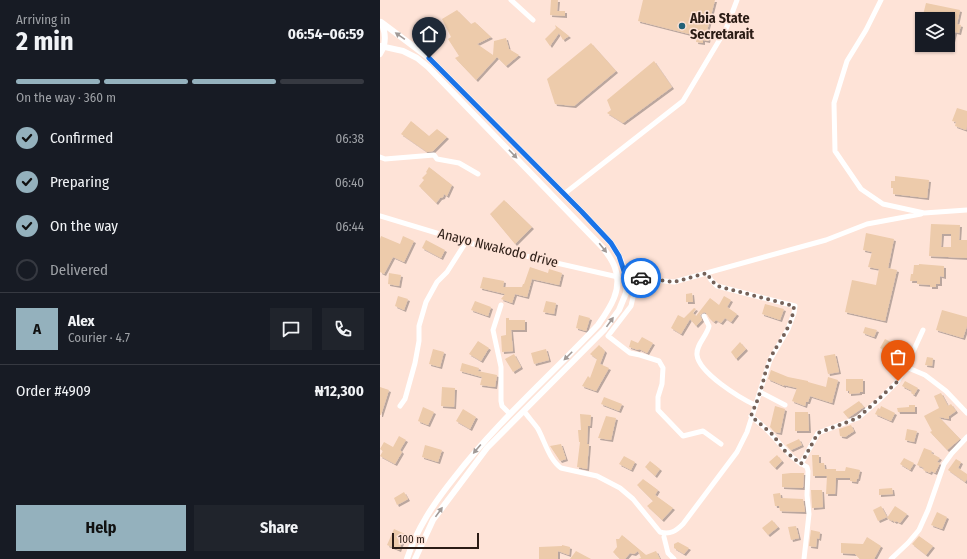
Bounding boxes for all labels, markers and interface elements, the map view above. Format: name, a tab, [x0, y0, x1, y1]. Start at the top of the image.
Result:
place label: Abia State Secretarait	[689, 10, 755, 43]
text: Arriving in	[16, 12, 70, 27]
map controls	[915, 12, 955, 52]
button: layers	[915, 12, 955, 52]
pin	[412, 17, 446, 58]
marker: Abia State Secretarait	[677, 21, 687, 31]
icon: home	[418, 23, 440, 45]
text: 06:54–06:59	[288, 25, 364, 43]
text: 2 min	[16, 26, 74, 57]
one-way arrow	[395, 32, 406, 40]
text: On the way · 360 m	[16, 90, 116, 105]
icon: check	[16, 127, 38, 149]
text: Confirmed	[50, 129, 113, 147]
text: 06:38	[336, 131, 364, 146]
one-way arrow	[508, 149, 518, 159]
icon: check	[16, 171, 38, 193]
text: Preparing	[50, 173, 109, 191]
text: 06:40	[335, 175, 364, 190]
icon: check	[16, 215, 38, 237]
text: On the way	[50, 217, 118, 235]
text: 06:44	[336, 219, 364, 234]
street label: Anayo Nwakodo drive	[436, 225, 560, 271]
one-way arrow	[598, 242, 607, 253]
courier	[621, 258, 661, 298]
text: Delivered	[50, 261, 108, 279]
icon: car	[630, 267, 652, 289]
button: chat	[270, 308, 312, 350]
button: phone	[322, 308, 364, 350]
text: Alex	[68, 312, 95, 330]
one-way arrow	[606, 317, 614, 328]
text: A	[33, 320, 41, 338]
text: Courier · 4.7	[68, 330, 130, 345]
pin	[881, 340, 915, 381]
icon: bag	[887, 346, 909, 368]
one-way arrow	[563, 351, 573, 361]
text: Order #4909	[16, 382, 91, 400]
text: ₦12,300	[315, 382, 364, 400]
one-way arrow	[473, 445, 482, 454]
button: Help	[16, 505, 186, 551]
button: Share	[194, 505, 364, 551]
one-way arrow	[434, 506, 443, 517]
scale bar	[392, 531, 479, 550]
text: 100 m	[398, 533, 425, 546]

